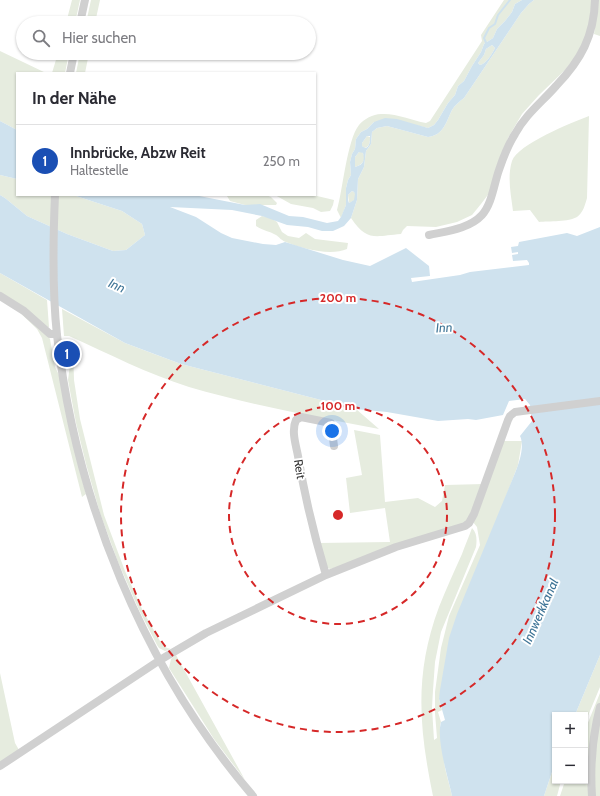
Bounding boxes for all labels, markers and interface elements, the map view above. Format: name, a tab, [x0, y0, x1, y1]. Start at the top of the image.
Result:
search box	[16, 16, 316, 60]
icon: search	[30, 27, 52, 49]
text: Hier suchen	[62, 29, 137, 47]
text: In der Nähe	[32, 88, 116, 108]
text: Innbrücke, Abzw Reit	[70, 144, 206, 162]
text: 1	[43, 153, 47, 169]
text: 250 m	[263, 153, 300, 169]
text: Haltestelle	[70, 162, 128, 178]
water label: Inn	[106, 274, 128, 296]
text: 200 m	[320, 290, 356, 305]
water label: Inn	[435, 318, 453, 336]
pin: 1	[54, 339, 80, 369]
text: 100 m	[321, 398, 355, 413]
your location	[322, 421, 342, 441]
street label: Reit	[291, 458, 309, 480]
centre of rings	[331, 508, 345, 522]
water label: Innwerkkanal	[518, 576, 562, 646]
map controls	[552, 712, 588, 784]
button: +	[552, 712, 588, 748]
button: −	[552, 748, 588, 784]

